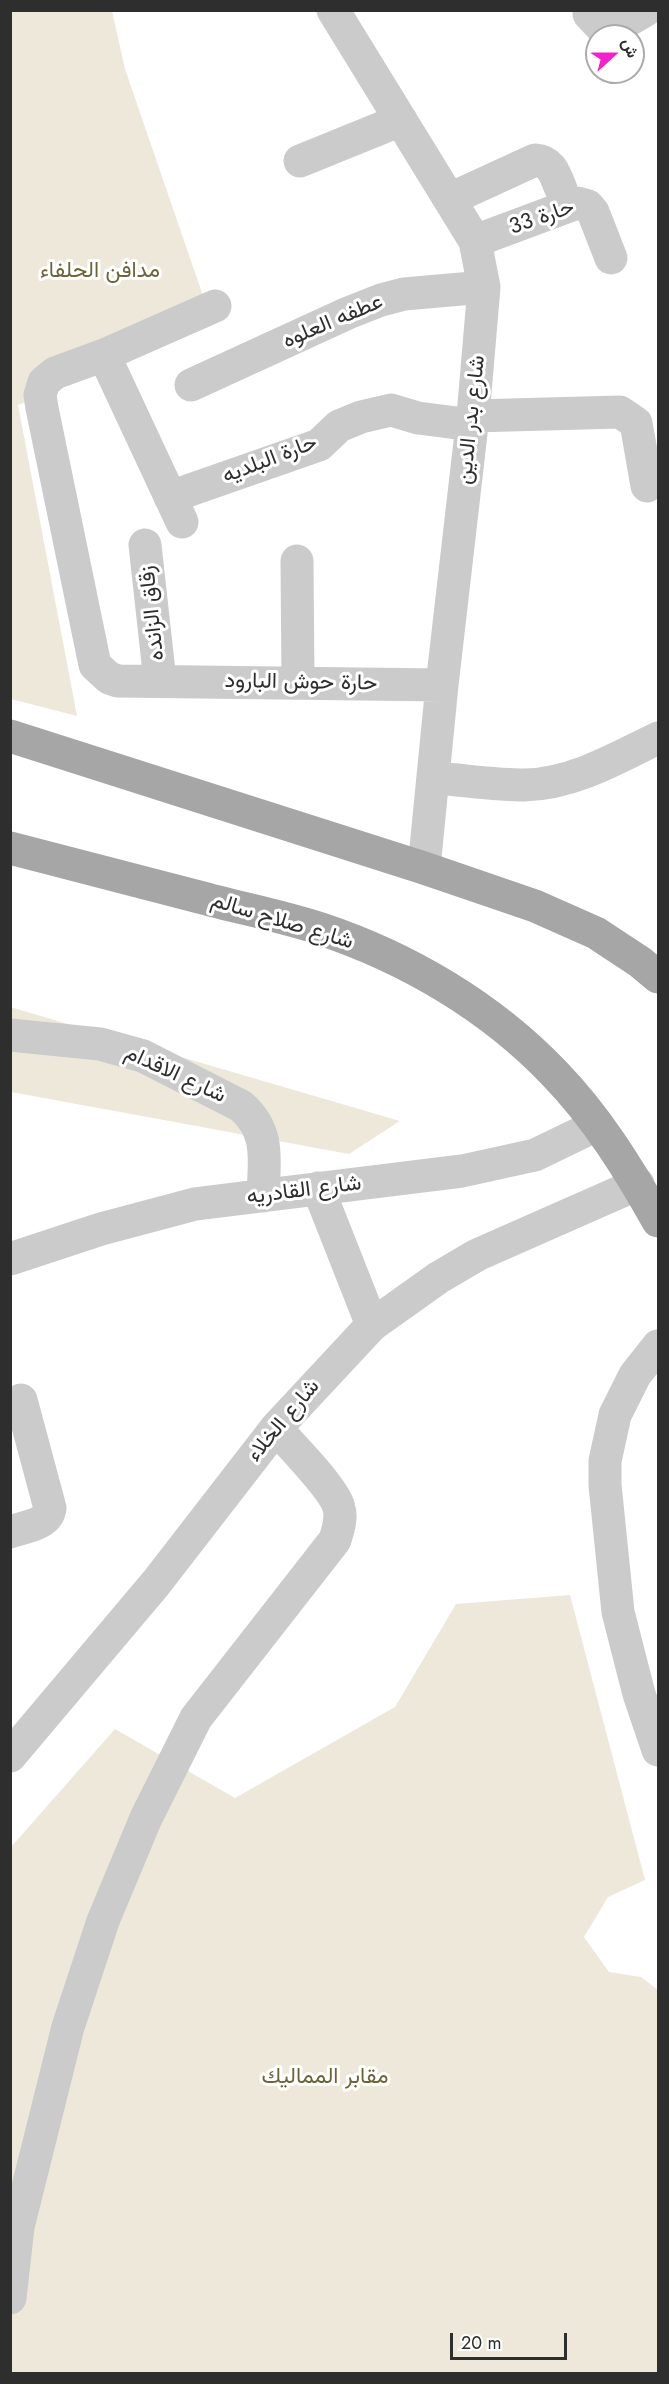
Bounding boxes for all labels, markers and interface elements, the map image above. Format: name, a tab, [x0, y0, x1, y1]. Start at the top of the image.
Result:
north arrow	[585, 24, 645, 84]
text: ش	[616, 35, 645, 61]
street label: حارة 33	[506, 195, 578, 241]
park label: مدافن الحلفاء	[40, 259, 160, 285]
street label: عطفه العلوه	[279, 289, 387, 355]
street label: شارع بدر الدين	[452, 354, 492, 486]
street label: حارة البلديه	[219, 430, 321, 490]
street label: زقاق الزانده	[135, 564, 171, 662]
street label: حارة حوش البارود	[224, 668, 378, 698]
street label: شارع صلاح سالم	[208, 888, 356, 956]
street label: شارع الاقدام	[120, 1040, 230, 1110]
street label: شارع القادريه	[245, 1171, 363, 1211]
street label: شارع الخلاء	[242, 1374, 326, 1468]
park label: مقابر المماليك	[262, 2065, 388, 2091]
scale bar	[453, 2321, 570, 2359]
text: 20 m	[461, 2330, 501, 2356]

